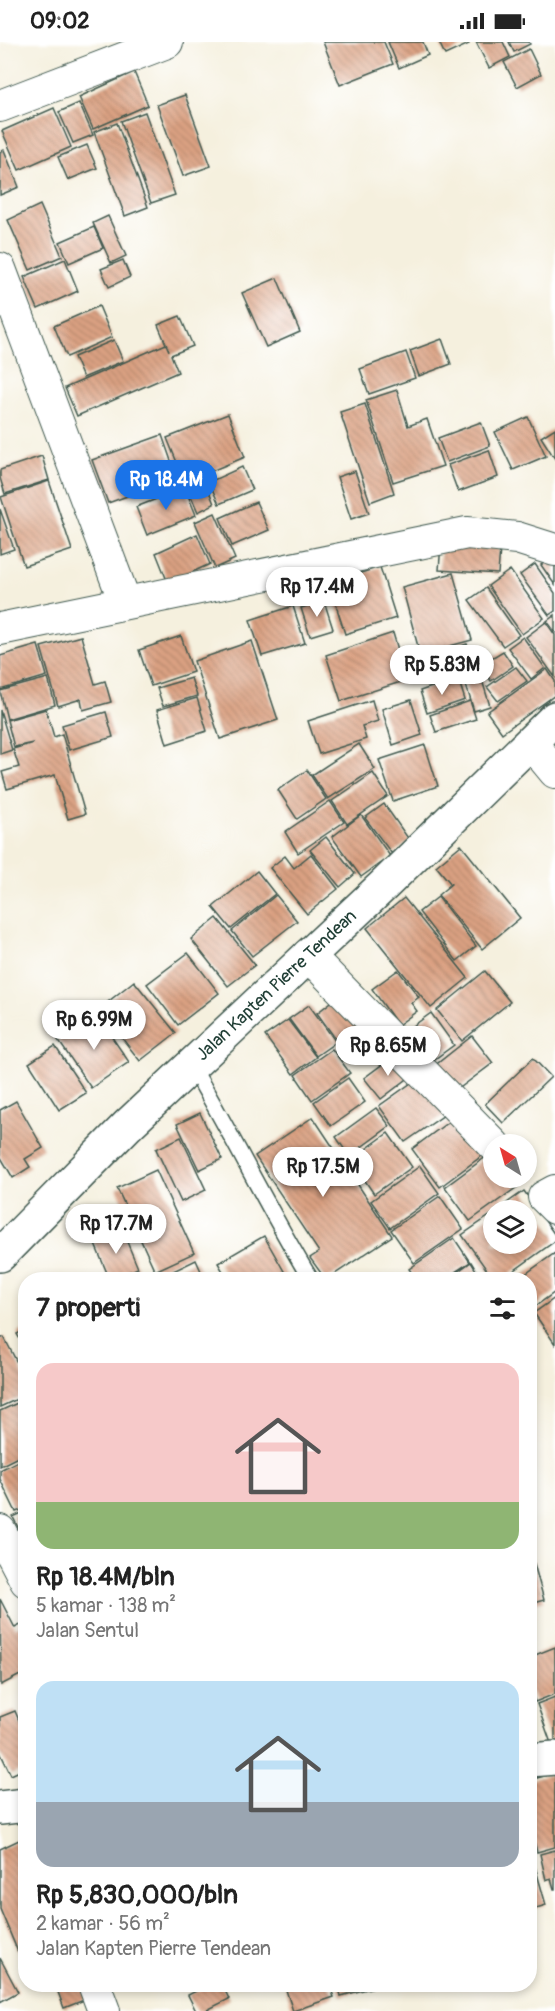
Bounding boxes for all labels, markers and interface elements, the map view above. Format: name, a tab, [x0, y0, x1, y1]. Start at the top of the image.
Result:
text: 09:02	[30, 7, 90, 35]
pin: Rp 18.4M	[104, 460, 228, 511]
text: Rp 18.4M	[129, 467, 203, 492]
pin: Rp 17.4M	[255, 567, 379, 618]
text: Rp 17.4M	[280, 574, 354, 599]
pin: Rp 5.83M	[380, 645, 504, 696]
text: Rp 5.83M	[404, 652, 480, 677]
street label: Jalan Kapten Pierre Tendean	[191, 905, 362, 1066]
pin: Rp 6.99M	[32, 1000, 156, 1051]
text: Rp 6.99M	[56, 1007, 132, 1032]
pin: Rp 8.65M	[326, 1026, 450, 1077]
text: Rp 8.65M	[350, 1033, 426, 1058]
north arrow	[483, 1134, 537, 1188]
map controls	[483, 1134, 537, 1254]
pin: Rp 17.5M	[261, 1147, 385, 1198]
text: Rp 17.5M	[286, 1154, 360, 1179]
button: layers	[483, 1200, 537, 1254]
pin: Rp 17.7M	[54, 1204, 178, 1255]
text: Rp 17.7M	[79, 1211, 153, 1236]
text: 7 properti	[36, 1292, 140, 1324]
icon: filters	[486, 1292, 519, 1325]
icon: home	[224, 1402, 332, 1510]
text: Rp 18.4M/bln	[36, 1561, 175, 1593]
text: 5 kamar · 138 m²	[36, 1593, 176, 1618]
text: Jalan Sentul	[36, 1618, 139, 1643]
icon: home	[224, 1720, 332, 1828]
text: Rp 5,830,000/bln	[36, 1879, 238, 1911]
text: 2 kamar · 56 m²	[36, 1911, 170, 1936]
text: Jalan Kapten Pierre Tendean	[36, 1936, 271, 1961]

